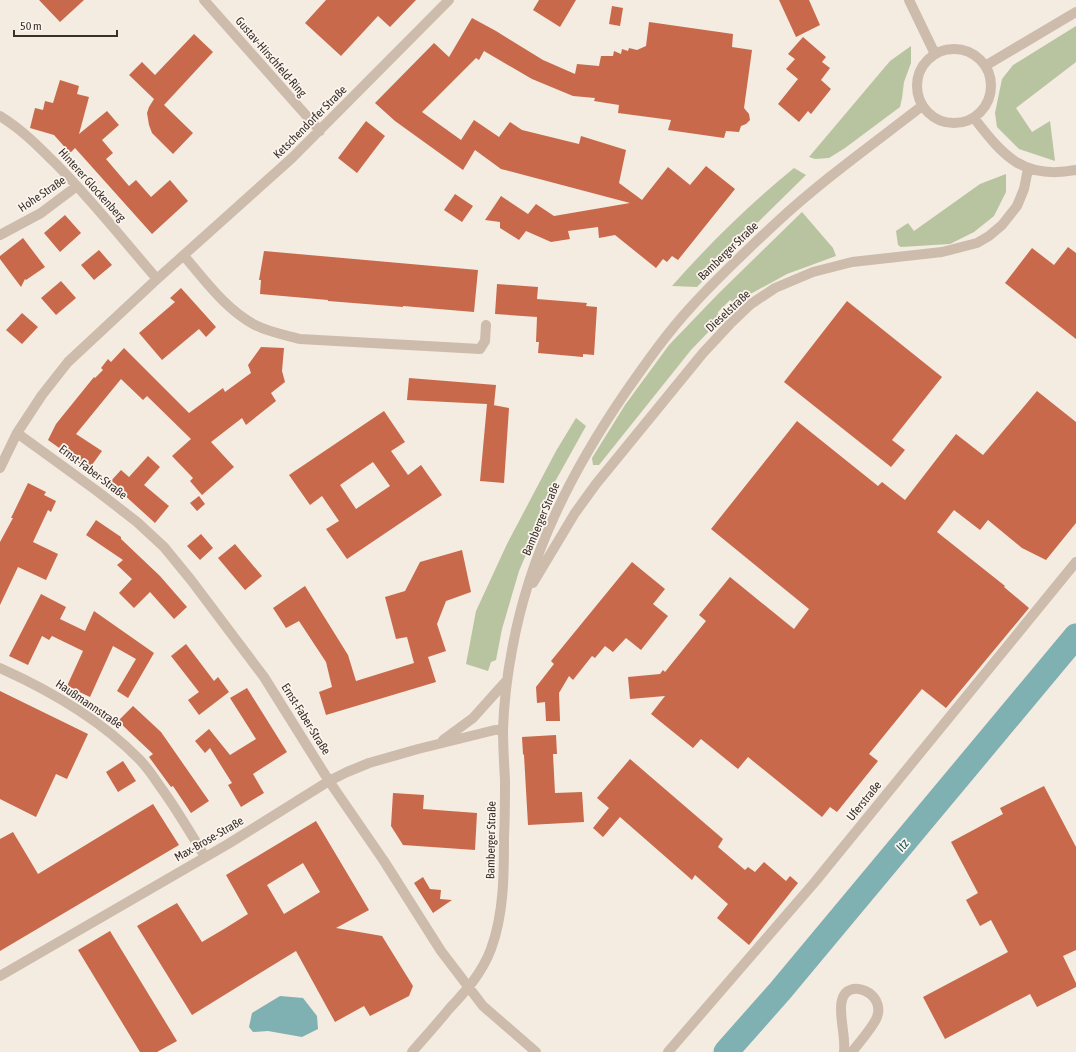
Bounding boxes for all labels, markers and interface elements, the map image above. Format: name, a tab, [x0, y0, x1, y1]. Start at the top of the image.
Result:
scale bar	[14, 12, 117, 38]
street label: Gustav-Hirschfeld-Ring	[232, 14, 310, 100]
text: 50 m	[20, 19, 42, 33]
street label: Ketschendorfer Straße	[271, 83, 349, 161]
street label: Hinterer Glockenberg	[55, 145, 129, 225]
street label: Hohe Straße	[16, 173, 68, 215]
street label: Bamberger Straße	[695, 219, 761, 283]
street label: Dieselstraße	[703, 287, 753, 335]
street label: Ernst-Faber-Straße	[56, 442, 130, 502]
street label: Bamberger Straße	[519, 480, 563, 558]
street label: Haußmannstraße	[53, 677, 125, 731]
street label: Ernst-Faber-Straße	[278, 681, 334, 757]
street label: Uferstraße	[844, 778, 884, 824]
street label: Bamberger Straße	[483, 801, 499, 879]
street label: Max-Brose-Straße	[172, 814, 246, 864]
water label: Itz	[893, 836, 912, 855]

